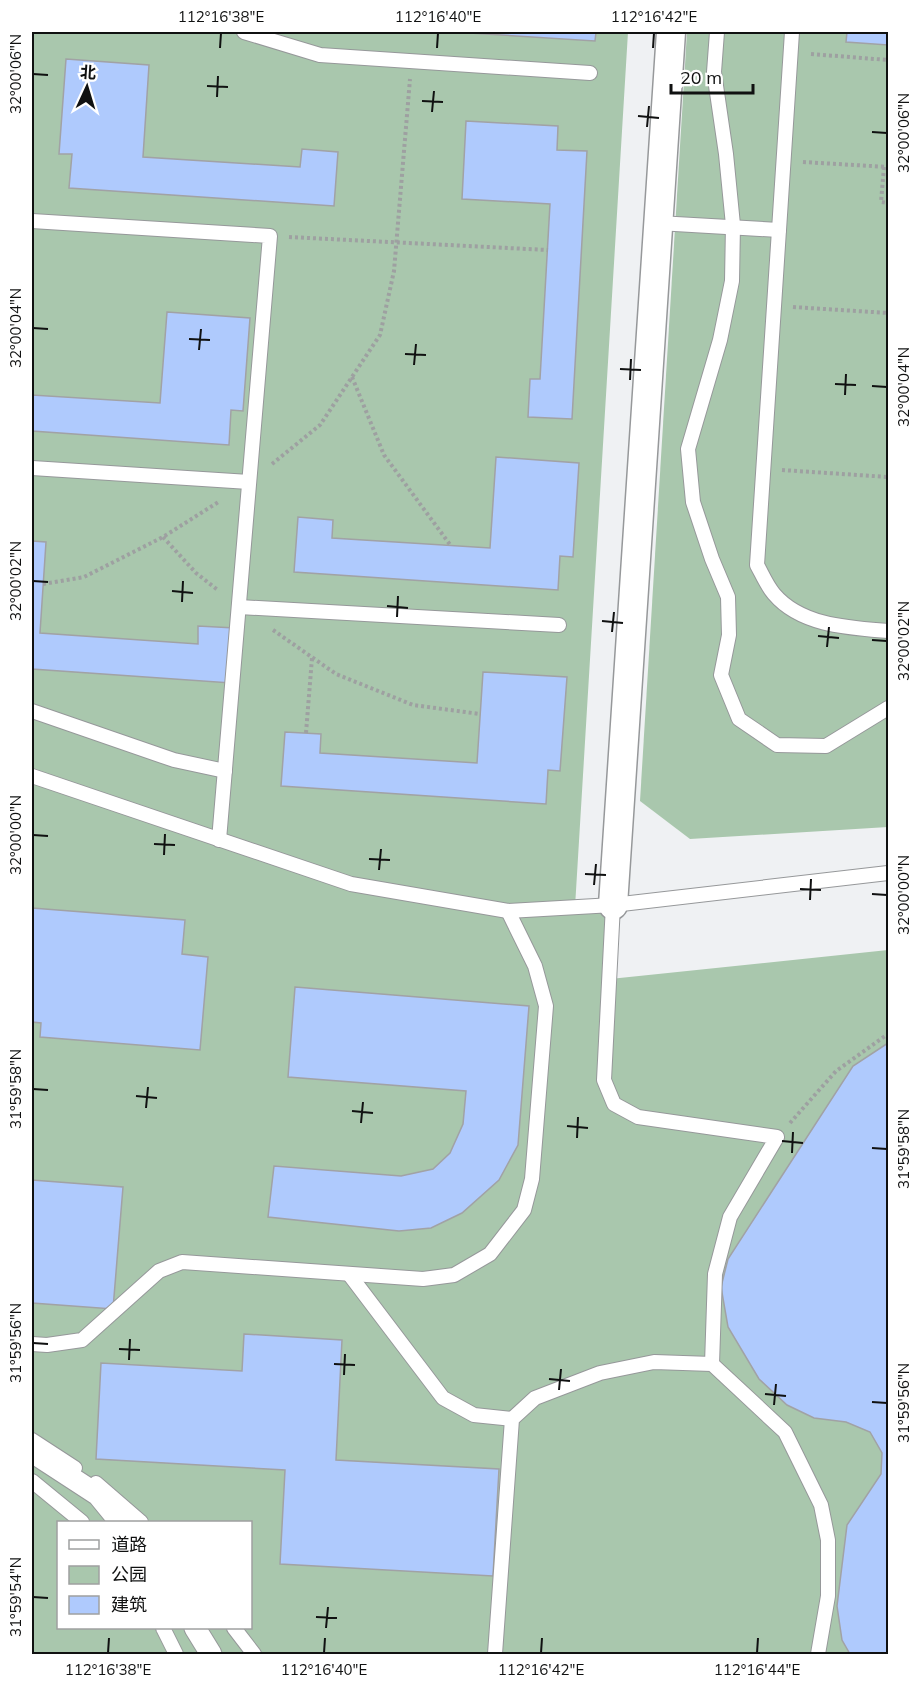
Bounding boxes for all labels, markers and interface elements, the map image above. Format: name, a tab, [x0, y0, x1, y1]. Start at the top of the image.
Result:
text: 112°16'38"E	[178, 7, 264, 26]
text: 112°16'40"E	[395, 7, 481, 26]
text: 112°16'42"E	[611, 7, 697, 26]
text: 32°00'06"N	[6, 34, 25, 114]
north arrow	[57, 57, 117, 117]
scale bar	[671, 57, 754, 95]
text: 北	[79, 62, 97, 83]
text: 20 m	[680, 66, 722, 89]
text: 32°00'06"N	[894, 93, 913, 173]
text: 32°00'04"N	[6, 288, 25, 368]
text: 32°00'04"N	[894, 347, 913, 427]
text: 32°00'02"N	[6, 541, 25, 621]
text: 32°00'02"N	[894, 601, 913, 681]
text: 32°00'00"N	[6, 795, 25, 875]
text: 32°00'00"N	[894, 855, 913, 935]
text: 31°59'58"N	[6, 1049, 25, 1129]
text: 31°59'58"N	[894, 1109, 913, 1189]
text: 31°59'56"N	[6, 1303, 25, 1383]
text: 31°59'56"N	[894, 1363, 913, 1443]
legend	[57, 1521, 252, 1629]
text: 道路	[111, 1533, 147, 1556]
text: 31°59'54"N	[6, 1557, 25, 1637]
text: 公园	[111, 1563, 147, 1586]
text: 建筑	[111, 1593, 147, 1616]
text: 112°16'38"E	[65, 1660, 151, 1679]
text: 112°16'40"E	[281, 1660, 367, 1679]
text: 112°16'42"E	[498, 1660, 584, 1679]
text: 112°16'44"E	[714, 1660, 800, 1679]

